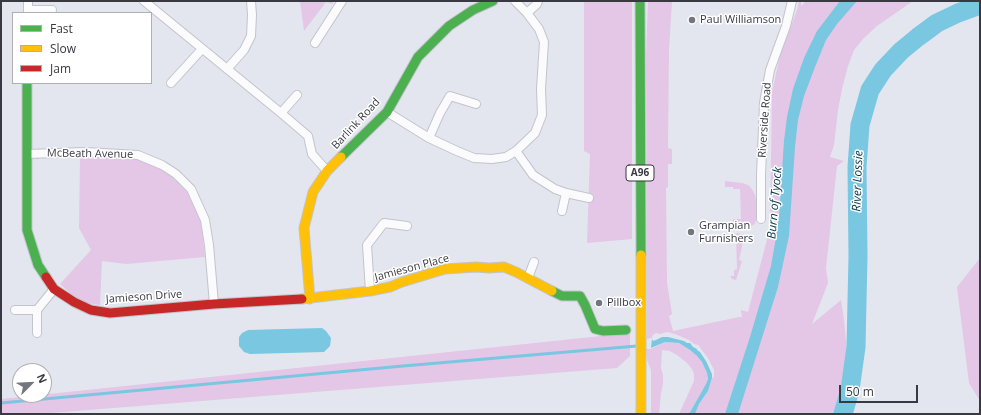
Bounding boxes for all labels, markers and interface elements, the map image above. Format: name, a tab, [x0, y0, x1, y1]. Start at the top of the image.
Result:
legend	[12, 12, 152, 84]
place label: Paul Williamson	[700, 13, 781, 27]
marker: Paul Williamson	[687, 15, 697, 25]
text: Fast	[50, 20, 73, 37]
text: Slow	[50, 40, 76, 57]
text: Jam	[50, 60, 71, 77]
street label: Riverside Road	[756, 82, 774, 158]
street label: Barlink Road	[329, 96, 383, 152]
street label: McBeath Avenue	[47, 147, 133, 161]
water label: River Lossie	[850, 150, 866, 212]
road number: A96	[626, 165, 654, 181]
water label: Burn of Tyock	[765, 166, 785, 240]
place label: Grampian Furnishers	[699, 219, 753, 245]
marker: Grampian Furnishers	[686, 227, 696, 237]
street label: Jamieson Place	[373, 252, 451, 284]
street label: Jamieson Drive	[105, 288, 183, 306]
place label: Pillbox	[607, 296, 641, 310]
marker: Pillbox	[594, 298, 604, 308]
north arrow	[12, 363, 52, 403]
text: N	[34, 371, 51, 385]
scale bar	[841, 377, 920, 403]
text: 50 m	[846, 383, 874, 400]

